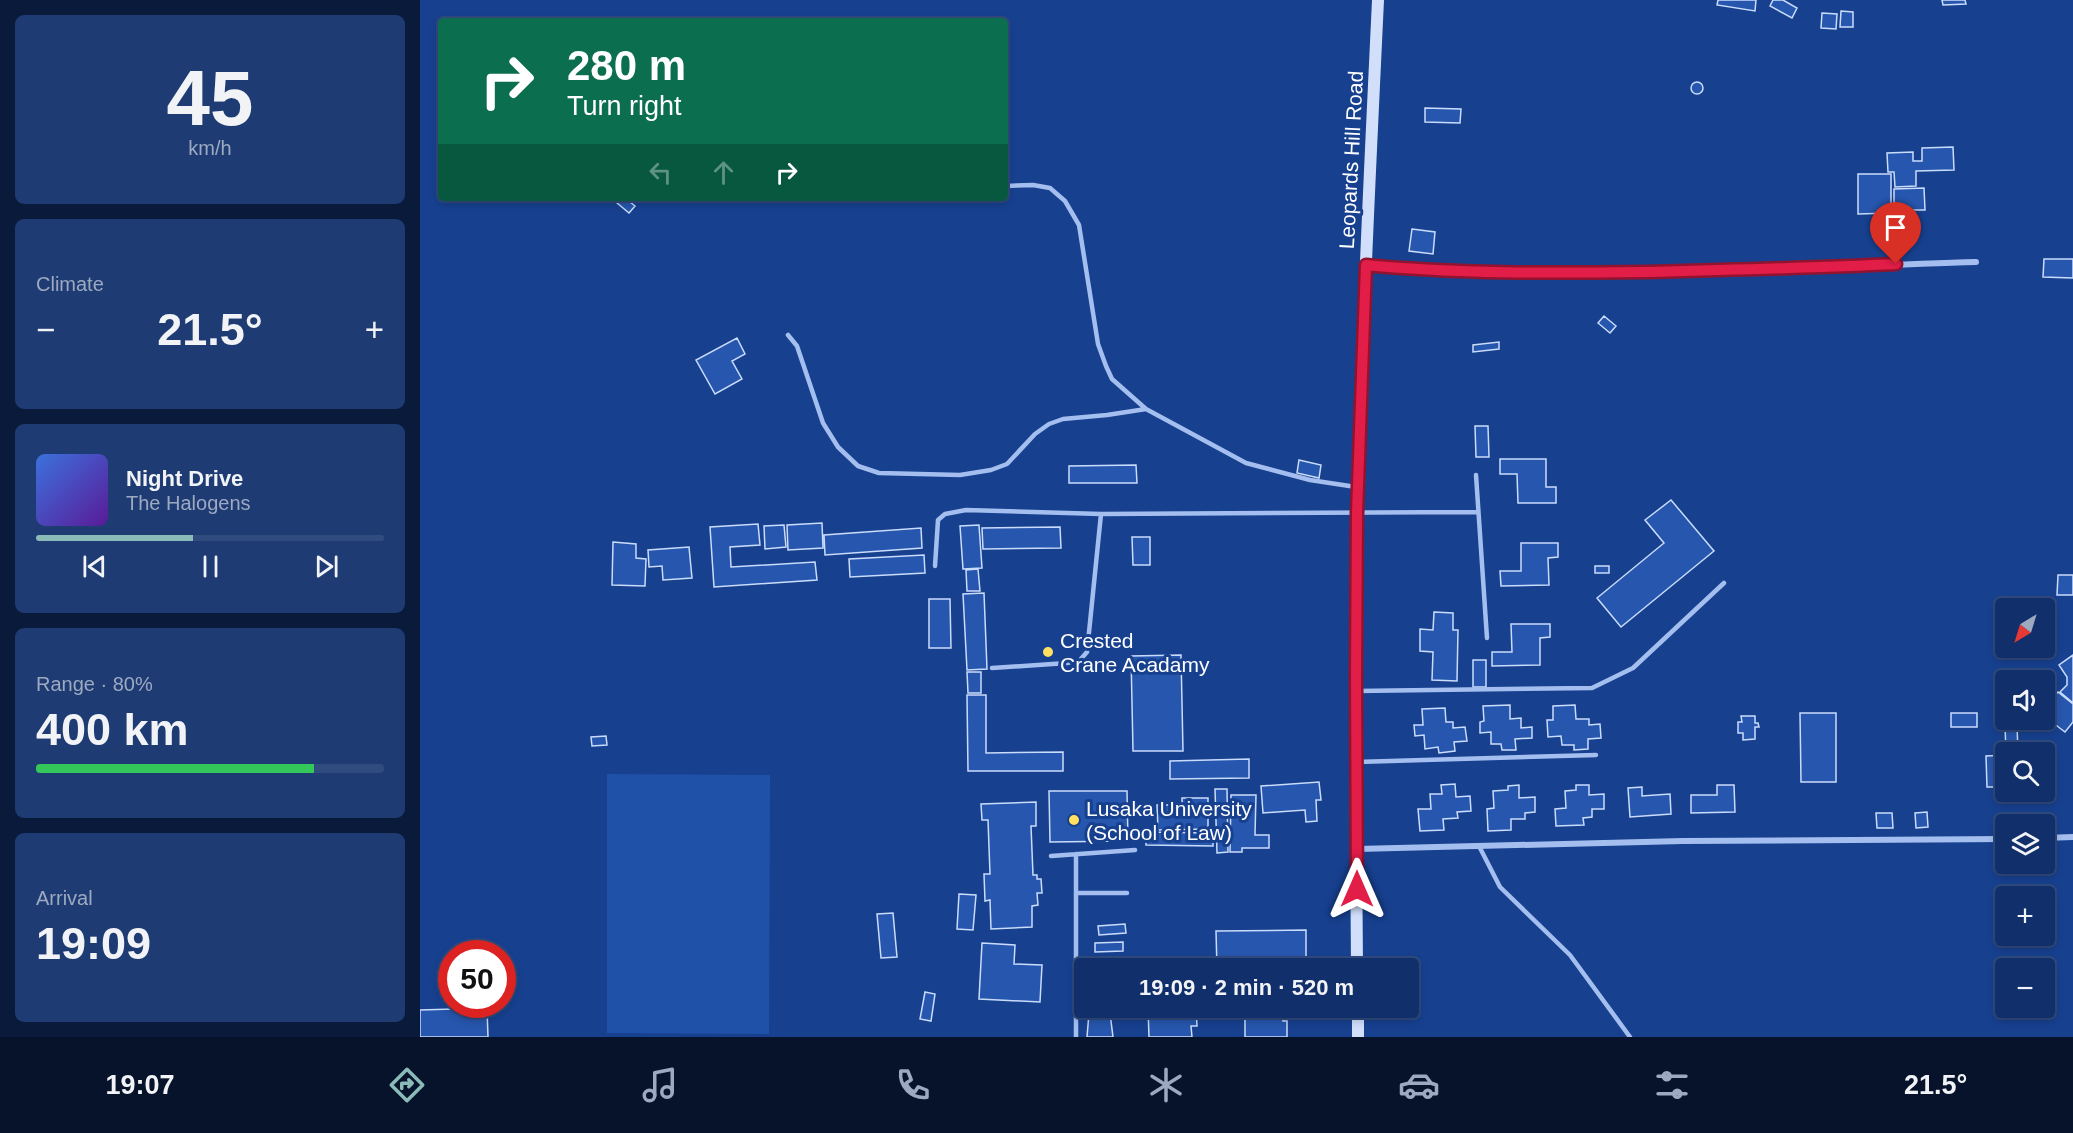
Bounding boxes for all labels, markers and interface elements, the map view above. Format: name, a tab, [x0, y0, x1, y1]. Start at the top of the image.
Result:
icon: right	[468, 42, 546, 120]
text: 280 m	[567, 42, 686, 89]
text: 45	[167, 54, 253, 142]
street label: Leopards Hill Road	[1335, 70, 1367, 250]
text: Turn right	[567, 91, 682, 121]
text: km/h	[188, 137, 232, 159]
icon: left	[644, 156, 677, 189]
icon: ahead	[707, 156, 740, 189]
icon: right	[770, 156, 803, 189]
pin	[1870, 202, 1921, 264]
icon: arrive	[1879, 211, 1912, 244]
text: Climate	[36, 273, 104, 295]
text: 21.5°	[157, 304, 263, 355]
text: −	[36, 311, 55, 348]
text: +	[365, 311, 384, 348]
text: Night Drive	[126, 466, 243, 491]
text: The Halogens	[126, 492, 251, 514]
icon: previous	[78, 550, 111, 583]
icon: pause	[194, 550, 227, 583]
icon: next	[310, 550, 343, 583]
north arrow	[1995, 598, 2055, 658]
map controls	[1995, 598, 2055, 1018]
place label: Crested Crane Acadamy	[1060, 629, 1210, 676]
marker: Crested Crane Acadamy	[1041, 645, 1055, 659]
button: sound	[1995, 670, 2055, 730]
text: Range · 80%	[36, 673, 153, 695]
text: 400 km	[36, 704, 189, 755]
button: search	[1995, 742, 2055, 802]
place label: Lusaka University (School of Law)	[1086, 797, 1252, 844]
marker: Lusaka University (School of Law)	[1067, 813, 1081, 827]
button: layers	[1995, 814, 2055, 874]
position arrow	[1325, 857, 1389, 921]
button: +	[1995, 886, 2055, 946]
text: Arrival	[36, 887, 93, 909]
text: 19:09	[36, 918, 151, 969]
speed limit sign: 50	[438, 940, 516, 1018]
button: −	[1995, 958, 2055, 1018]
text: 19:09 · 2 min · 520 m	[1139, 975, 1354, 1000]
icon: directions	[386, 1064, 428, 1106]
icon: music	[639, 1064, 681, 1106]
icon: phone	[892, 1064, 934, 1106]
icon: climate	[1145, 1064, 1187, 1106]
icon: car	[1398, 1064, 1440, 1106]
icon: filters	[1651, 1064, 1693, 1106]
text: 19:07	[106, 1070, 175, 1100]
text: 21.5°	[1904, 1070, 1967, 1100]

